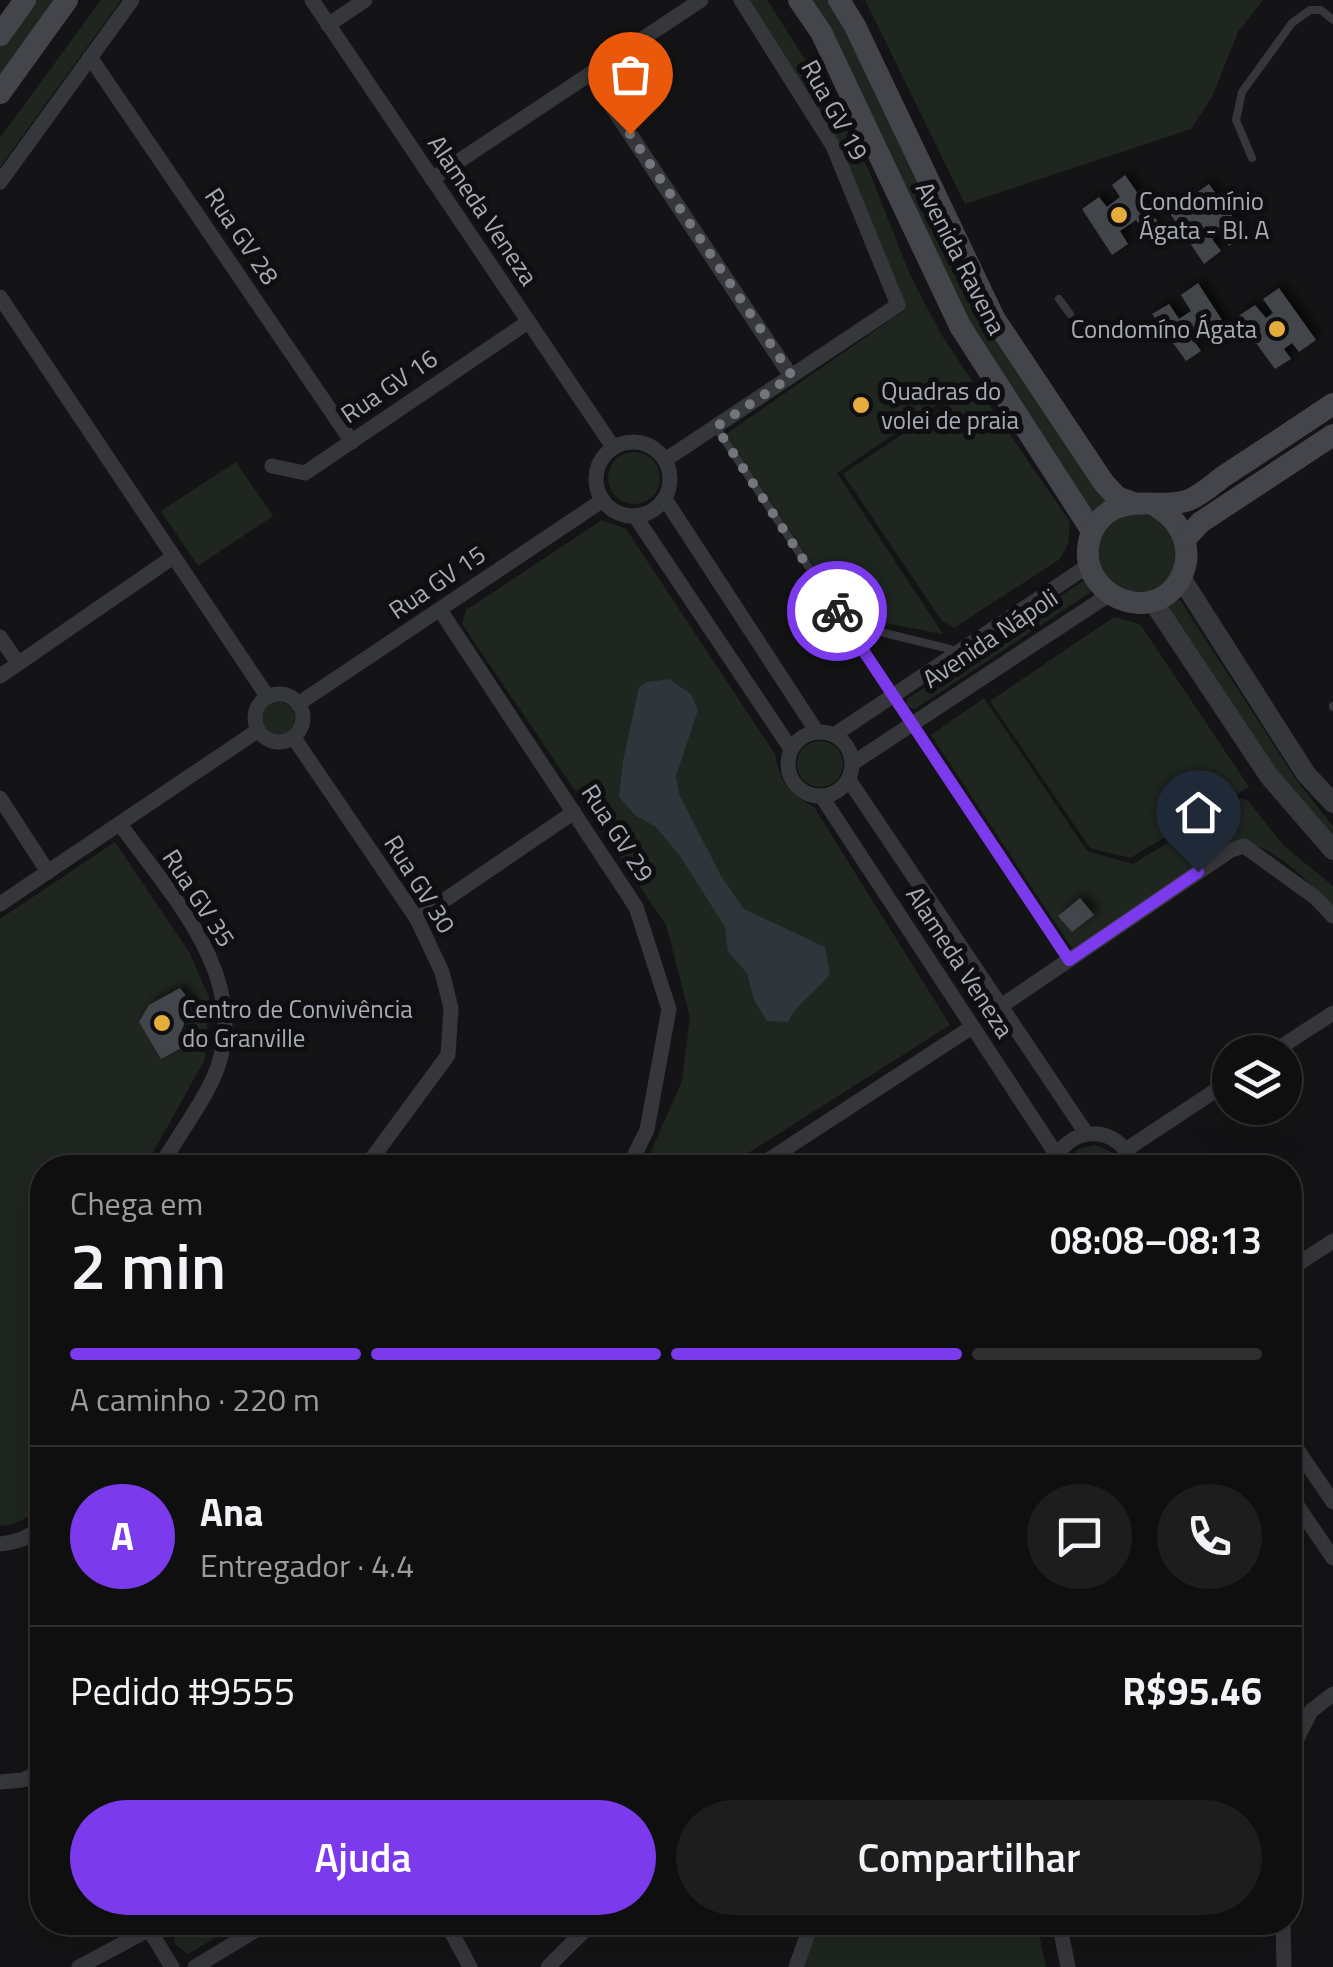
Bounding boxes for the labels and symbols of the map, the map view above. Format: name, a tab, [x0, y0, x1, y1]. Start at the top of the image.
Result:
pin	[588, 32, 673, 135]
street label: Rua GV 19	[792, 53, 878, 167]
street label: Alameda Veneza	[419, 127, 548, 293]
street label: Avenida Ravena	[906, 175, 1016, 342]
street label: Rua GV 28	[196, 180, 288, 292]
place label: Condomínio Ágata - Bl. A	[1139, 182, 1269, 249]
marker: Condomínio Ágata - Bl. A	[1108, 204, 1130, 226]
place label: Condomíno Ágata	[1071, 310, 1257, 348]
marker: Condomíno Ágata	[1266, 318, 1288, 340]
street label: Rua GV 16	[333, 340, 445, 432]
place label: Quadras do volei de praia	[881, 372, 1020, 439]
marker: Quadras do volei de praia	[850, 394, 872, 416]
street label: Rua GV 15	[381, 536, 493, 628]
courier	[787, 561, 887, 661]
street label: Avenida Nápoli	[915, 579, 1065, 697]
pin	[1156, 770, 1241, 873]
street label: Rua GV 29	[572, 777, 664, 889]
street label: Rua GV 30	[375, 827, 465, 941]
street label: Rua GV 35	[153, 842, 245, 954]
street label: Alameda Veneza	[897, 879, 1024, 1046]
place label: Centro de Convivência do Granville	[182, 990, 413, 1057]
marker: Centro de Convivência do Granville	[151, 1012, 173, 1034]

